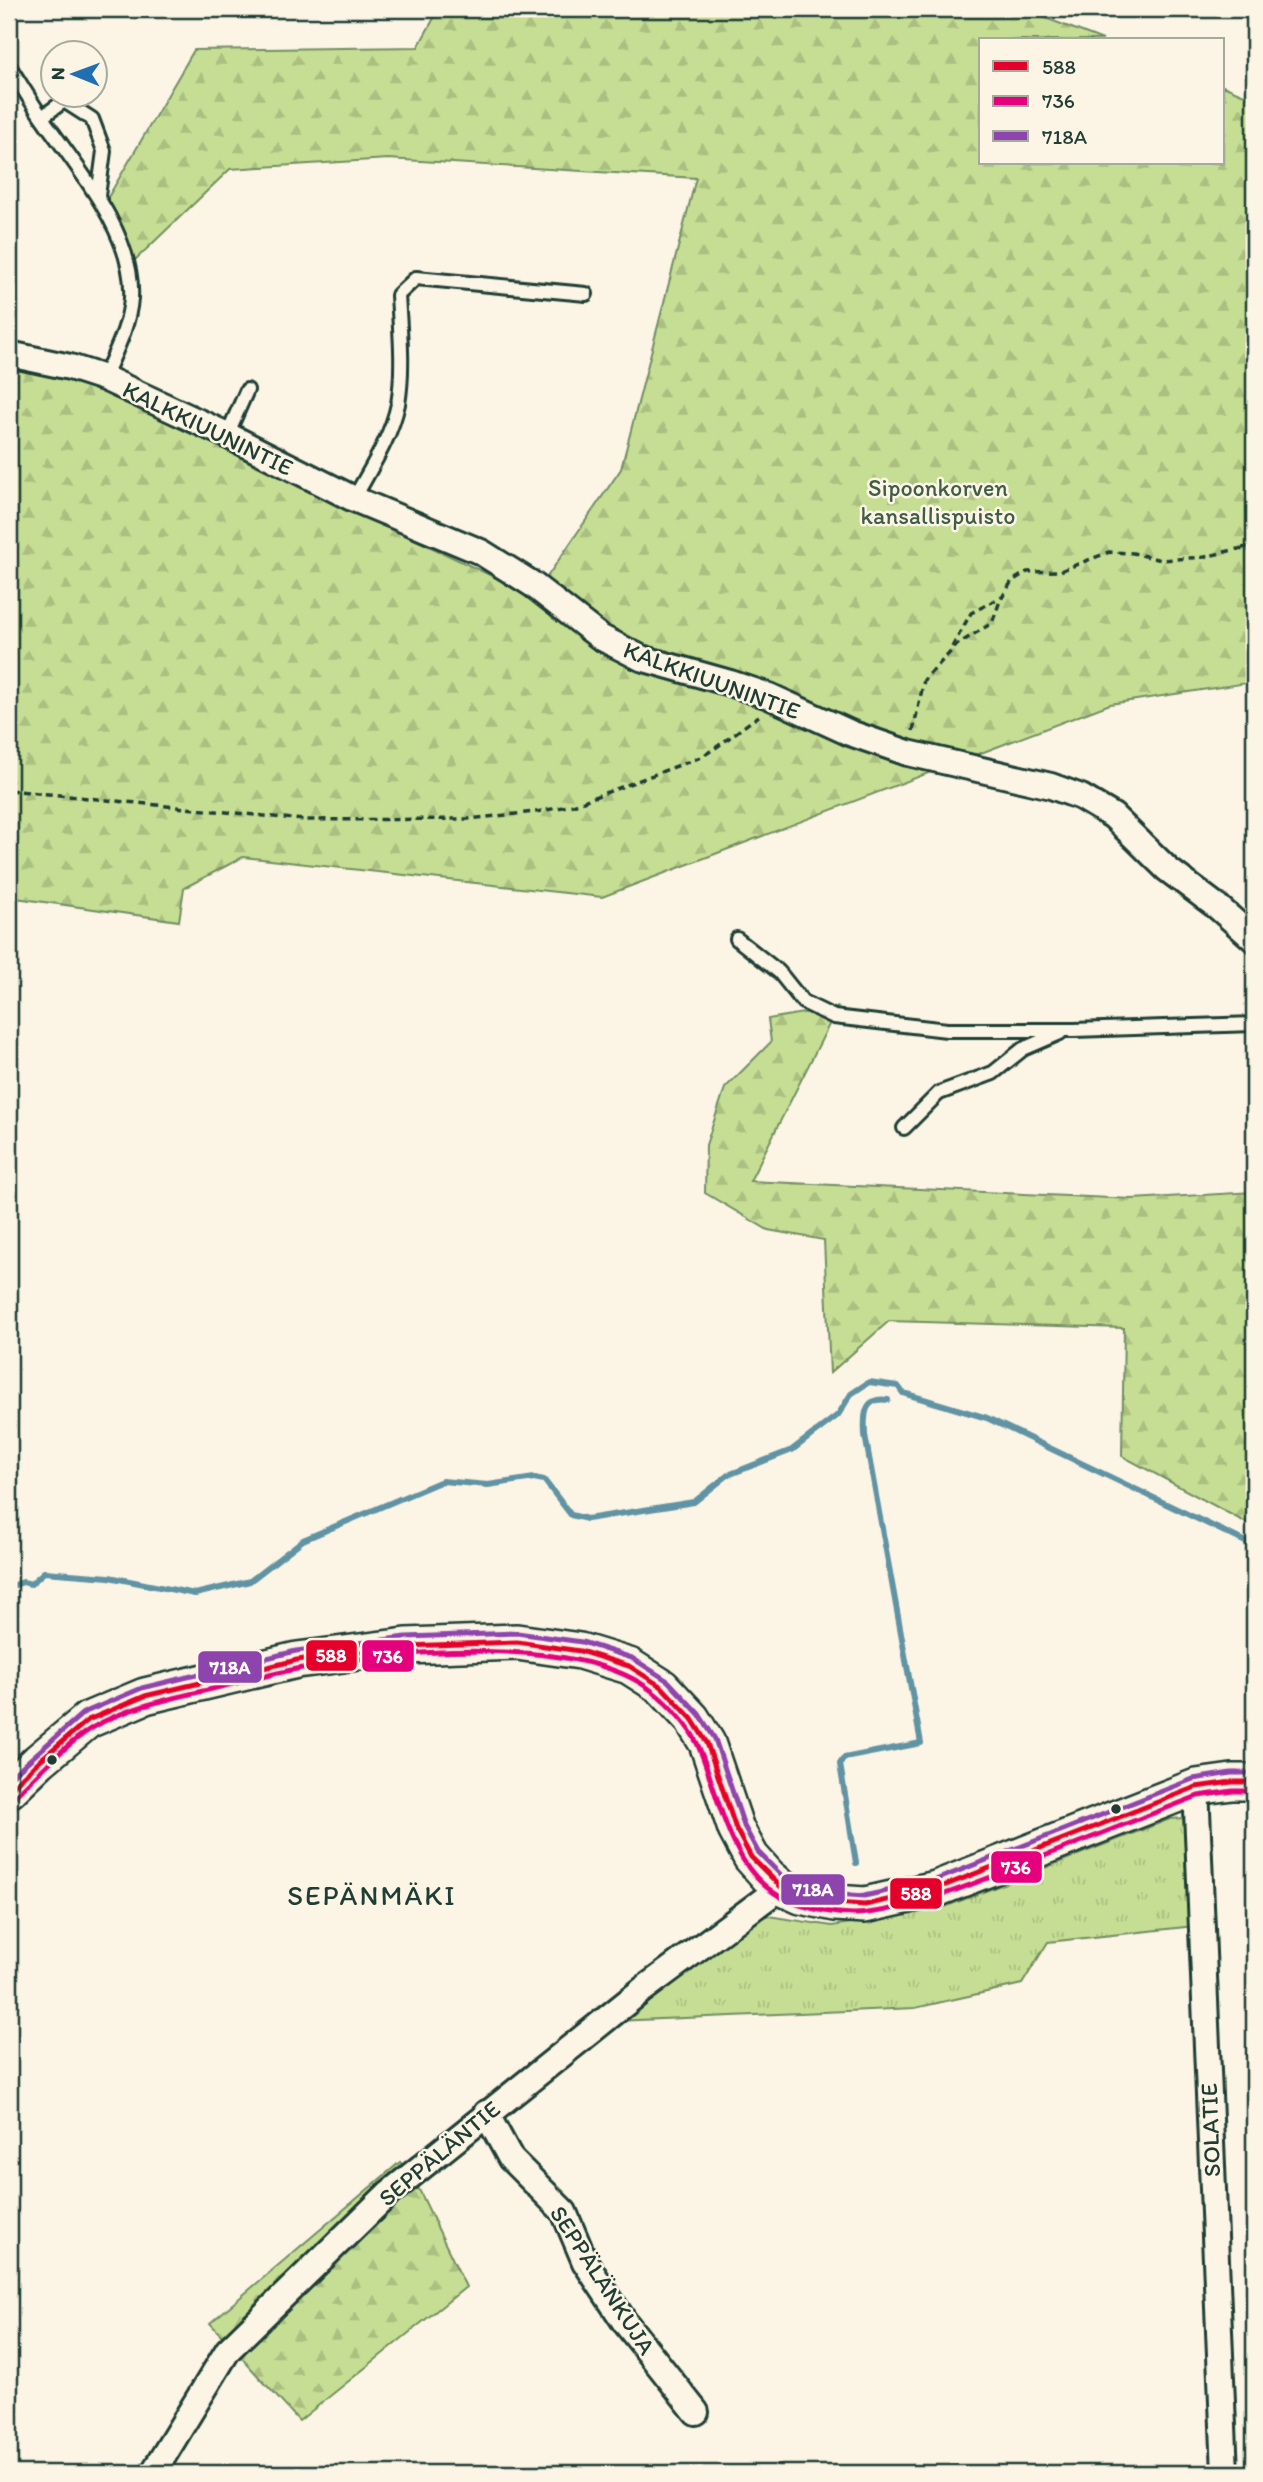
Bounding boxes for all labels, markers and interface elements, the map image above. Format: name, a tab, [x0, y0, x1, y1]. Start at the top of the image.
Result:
north arrow	[38, 38, 108, 108]
legend	[979, 38, 1224, 164]
text: 588	[1042, 54, 1076, 79]
text: N	[46, 67, 69, 80]
text: 736	[1042, 88, 1075, 113]
text: 718A	[1042, 124, 1088, 149]
street label: KALKKIUUNINTIE	[118, 374, 298, 482]
park label: Sipoonkorven kansallispuisto	[861, 473, 1015, 530]
street label: KALKKIUUNINTIE	[620, 635, 804, 725]
line badge: 588	[305, 1639, 358, 1672]
line badge: 736	[361, 1639, 415, 1673]
text: 588	[316, 1644, 347, 1667]
text: 736	[372, 1645, 403, 1668]
line badge: 718A	[197, 1650, 263, 1684]
text: 718A	[209, 1656, 251, 1679]
unlabelled marker	[45, 1753, 59, 1767]
unlabelled marker	[1109, 1802, 1123, 1816]
line badge: 736	[990, 1850, 1043, 1884]
text: 736	[1000, 1856, 1031, 1879]
line badge: 718A	[780, 1873, 846, 1906]
line badge: 588	[889, 1877, 943, 1910]
district label: SEPÄNMÄKI	[287, 1878, 457, 1912]
text: 718A	[792, 1878, 834, 1901]
text: 588	[901, 1882, 932, 1905]
street label: SOLATIE	[1194, 2082, 1226, 2178]
street label: SEPPÄLÄNTIE	[372, 2094, 506, 2212]
street label: SEPPÄLÄNKUJA	[544, 2200, 662, 2360]

